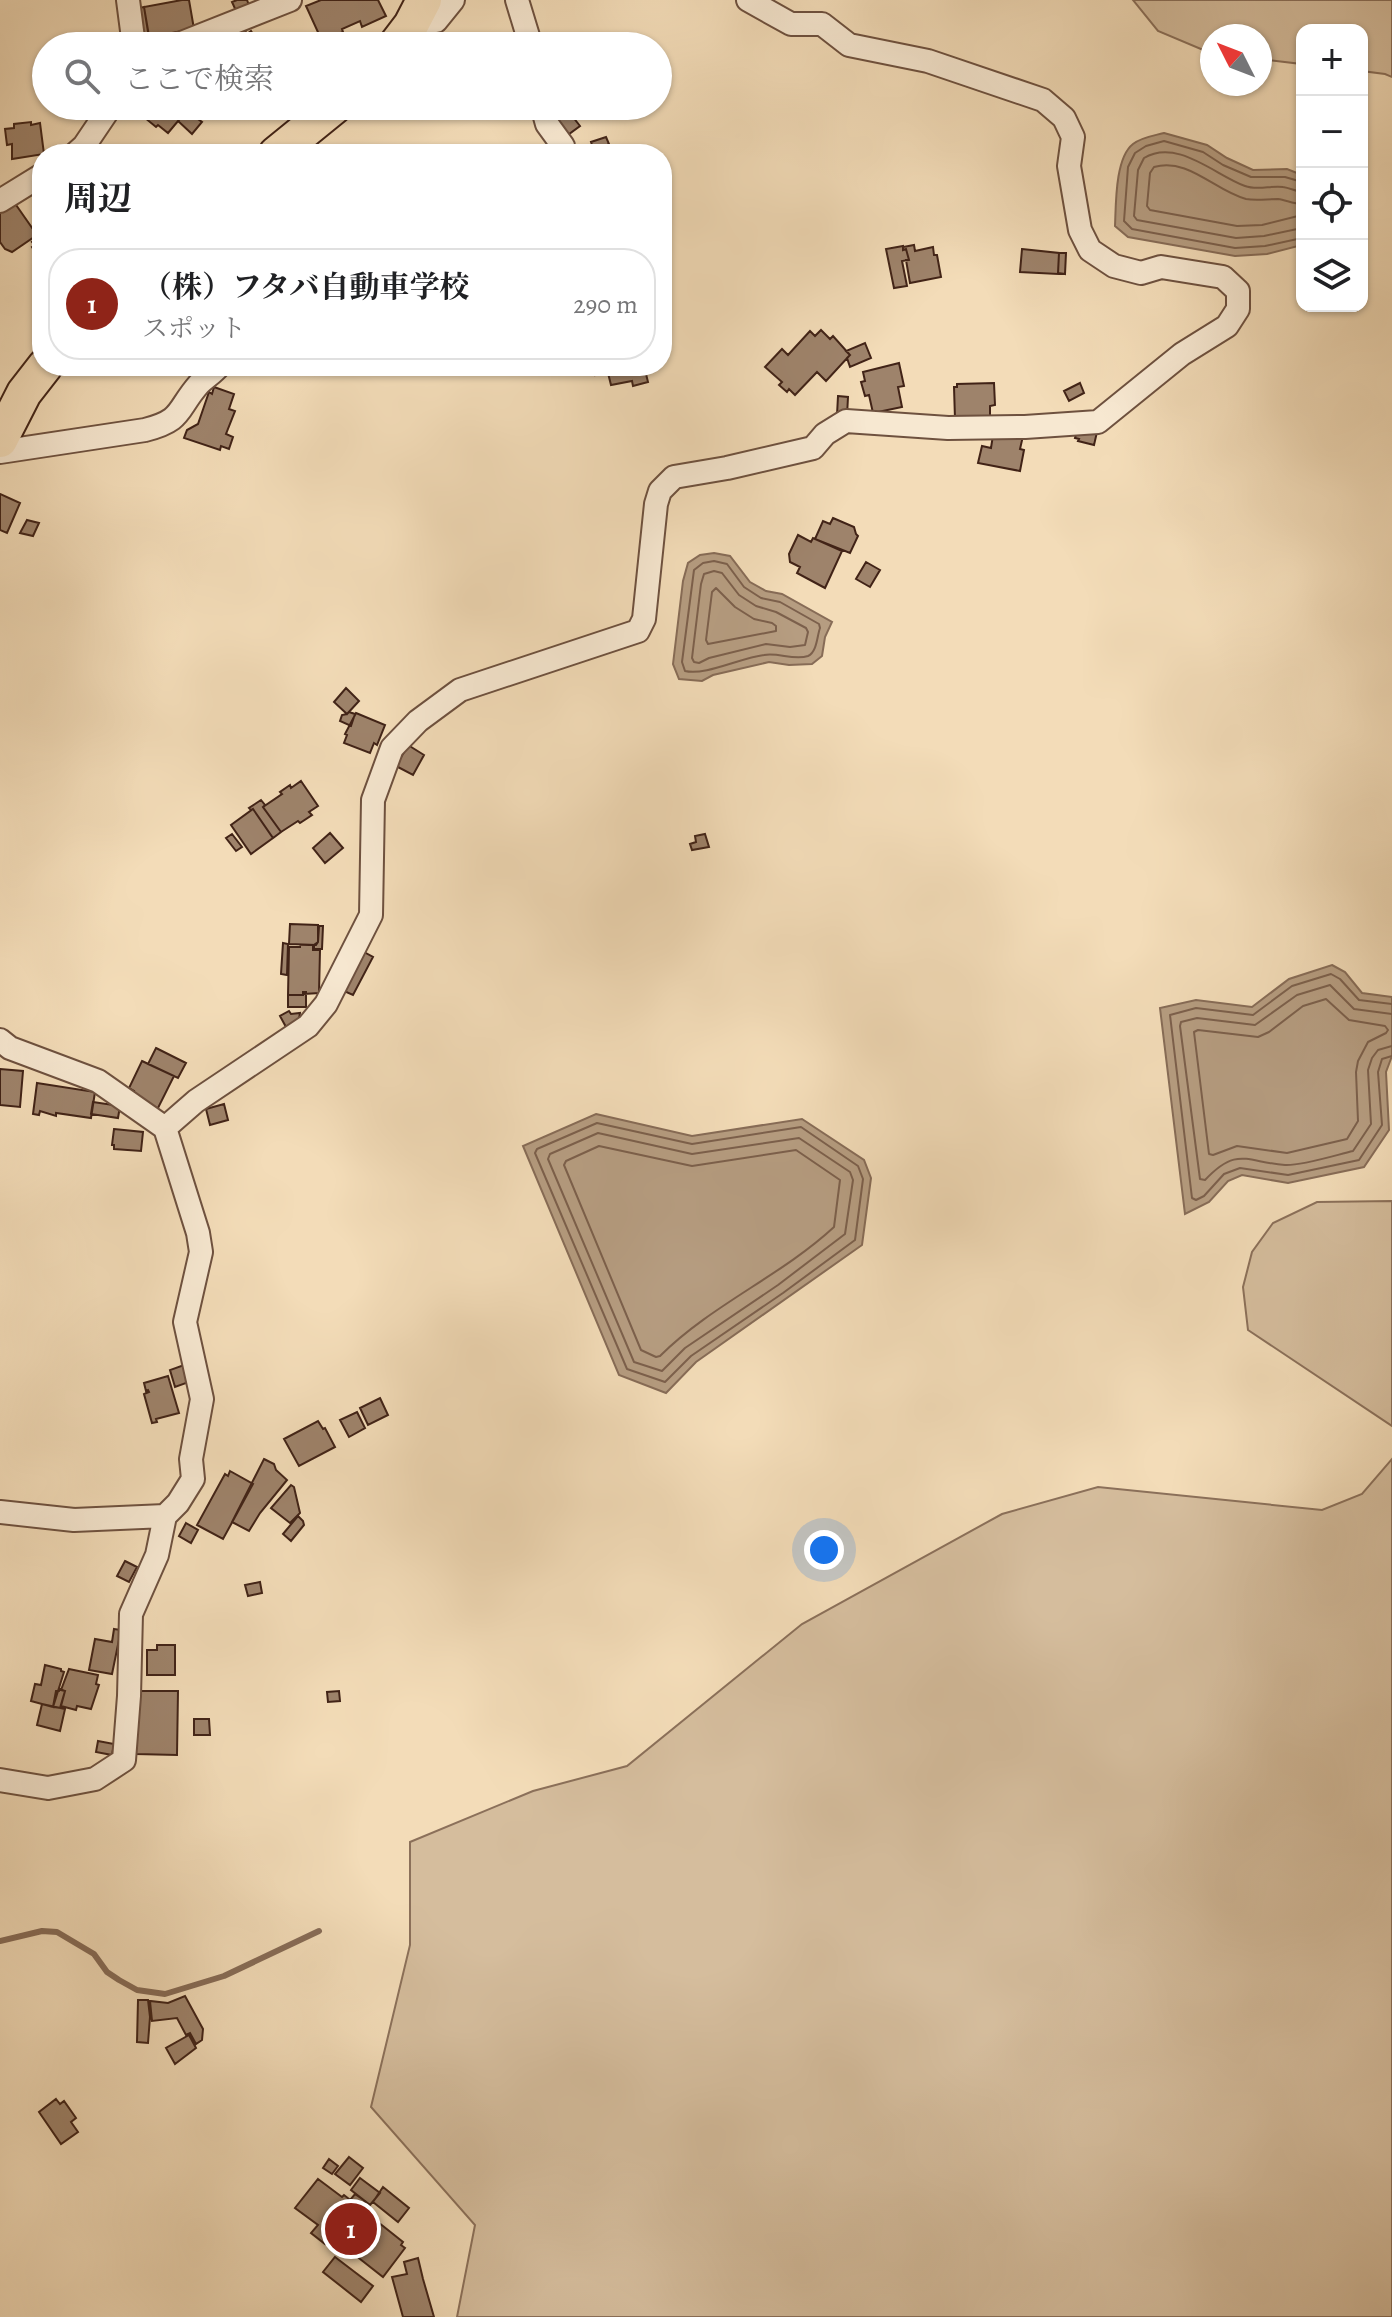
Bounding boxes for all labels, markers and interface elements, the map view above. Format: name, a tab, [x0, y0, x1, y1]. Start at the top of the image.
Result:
north arrow	[1200, 24, 1272, 96]
map controls	[1296, 24, 1368, 312]
button: +	[1296, 24, 1368, 96]
search box	[32, 32, 672, 120]
icon: search	[60, 54, 104, 98]
text: ここで検索	[124, 59, 274, 99]
button: −	[1296, 96, 1368, 168]
button: locate	[1296, 168, 1368, 240]
text: 周辺	[64, 175, 132, 222]
button: layers	[1296, 240, 1368, 312]
text: （株）フタバ自動車学校	[142, 267, 470, 307]
text: 1	[87, 287, 97, 322]
text: 290 m	[573, 287, 638, 322]
text: スポット	[142, 311, 246, 346]
your location	[804, 1530, 844, 1570]
pin: 1	[325, 2199, 377, 2259]

